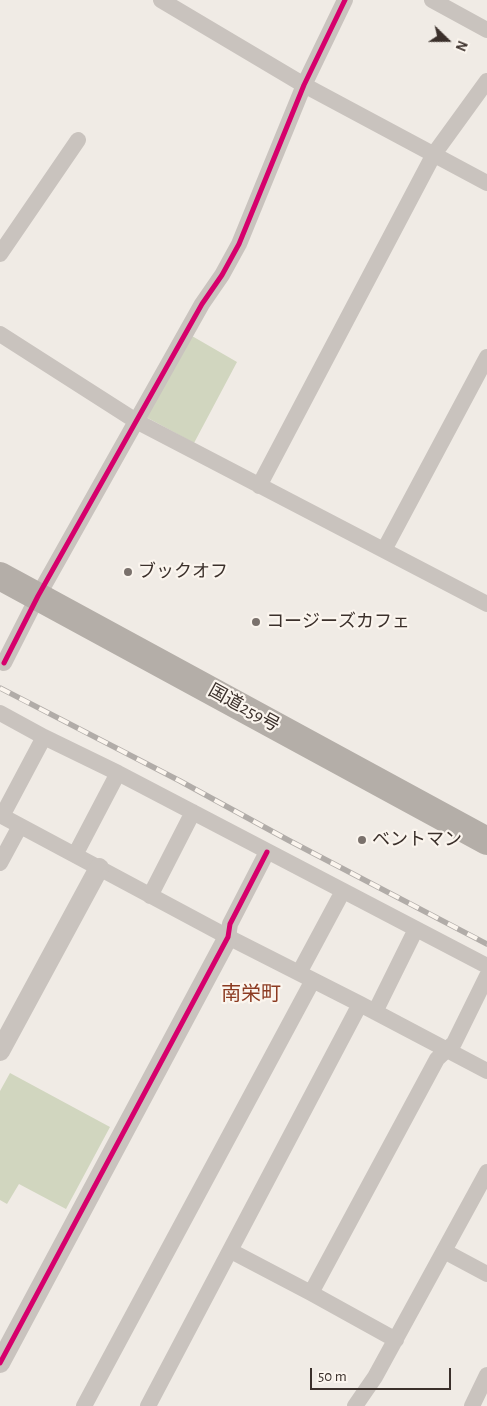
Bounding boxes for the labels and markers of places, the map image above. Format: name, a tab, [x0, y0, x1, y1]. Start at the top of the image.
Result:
place label: ブックオフ	[138, 561, 228, 583]
marker: ブックオフ	[122, 566, 134, 578]
place label: コージーズカフェ	[266, 611, 410, 633]
marker: コージーズカフェ	[250, 616, 262, 628]
place label: ベントマン	[372, 829, 462, 851]
marker: ベントマン	[356, 834, 368, 846]

